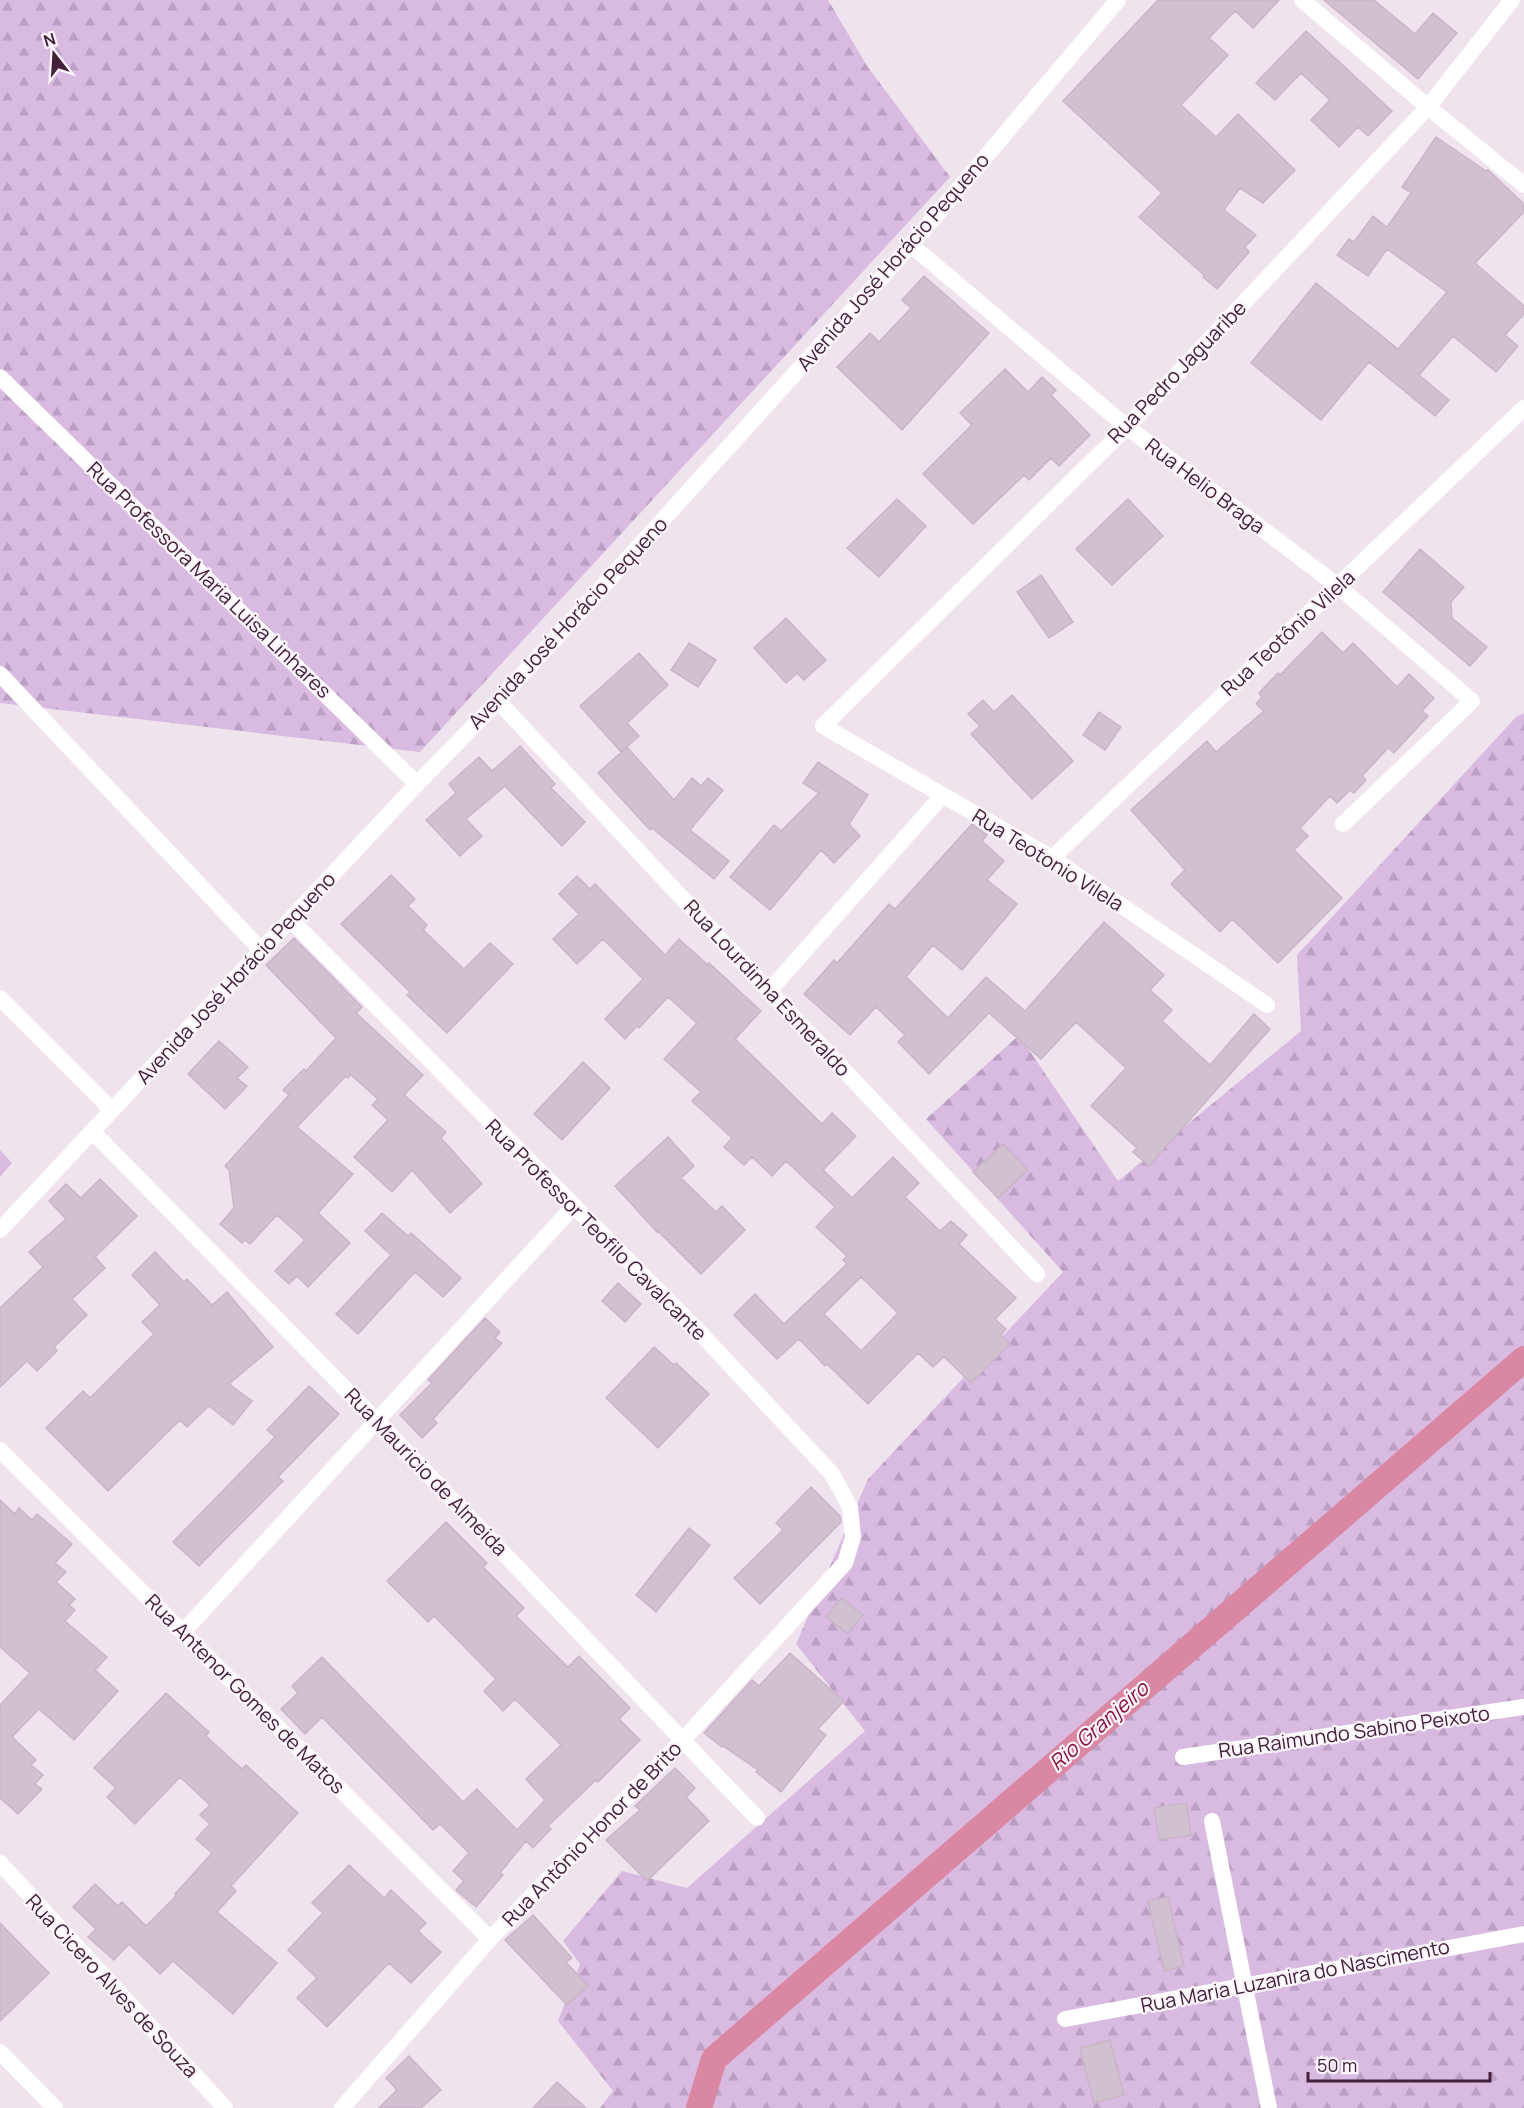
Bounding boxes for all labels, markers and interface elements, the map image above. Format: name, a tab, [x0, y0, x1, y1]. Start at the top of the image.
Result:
north arrow	[24, 24, 84, 84]
text: N	[41, 27, 58, 52]
street label: Avenida José Horácio Pequeno	[790, 147, 995, 377]
street label: Rua Pedro Jaguaribe	[1101, 294, 1252, 449]
street label: Rua Helio Braga	[1140, 432, 1271, 539]
street label: Rua Professora Maria Luisa Linhares	[81, 455, 337, 704]
street label: Avenida José Horácio Pequeno	[462, 511, 673, 735]
street label: Rua Teotônio Vilela	[1215, 564, 1360, 702]
street label: Rua Teotonio Vilela	[967, 802, 1129, 917]
street label: Avenida José Horácio Pequeno	[130, 866, 341, 1090]
street label: Rua Lourdinha Esmeraldo	[678, 893, 857, 1082]
street label: Rua Professor Teofilo Cavalcante	[480, 1113, 713, 1346]
street label: Rua Mauricio de Almeida	[339, 1382, 514, 1561]
street label: Rua Antenor Gomes de Matos	[140, 1588, 351, 1799]
water label: Rio Granjeiro	[1043, 1673, 1155, 1776]
street label: Rua Raimundo Sabino Peixoto	[1217, 1699, 1491, 1764]
street label: Rua Antônio Honor de Brito	[496, 1735, 687, 1932]
street label: Rua Cicero Alves de Souza	[20, 1888, 205, 2083]
street label: Rua Maria Luzanira do Nascimento	[1138, 1932, 1452, 2019]
scale bar	[1308, 2045, 1490, 2083]
text: 50 m	[1317, 2053, 1357, 2077]

